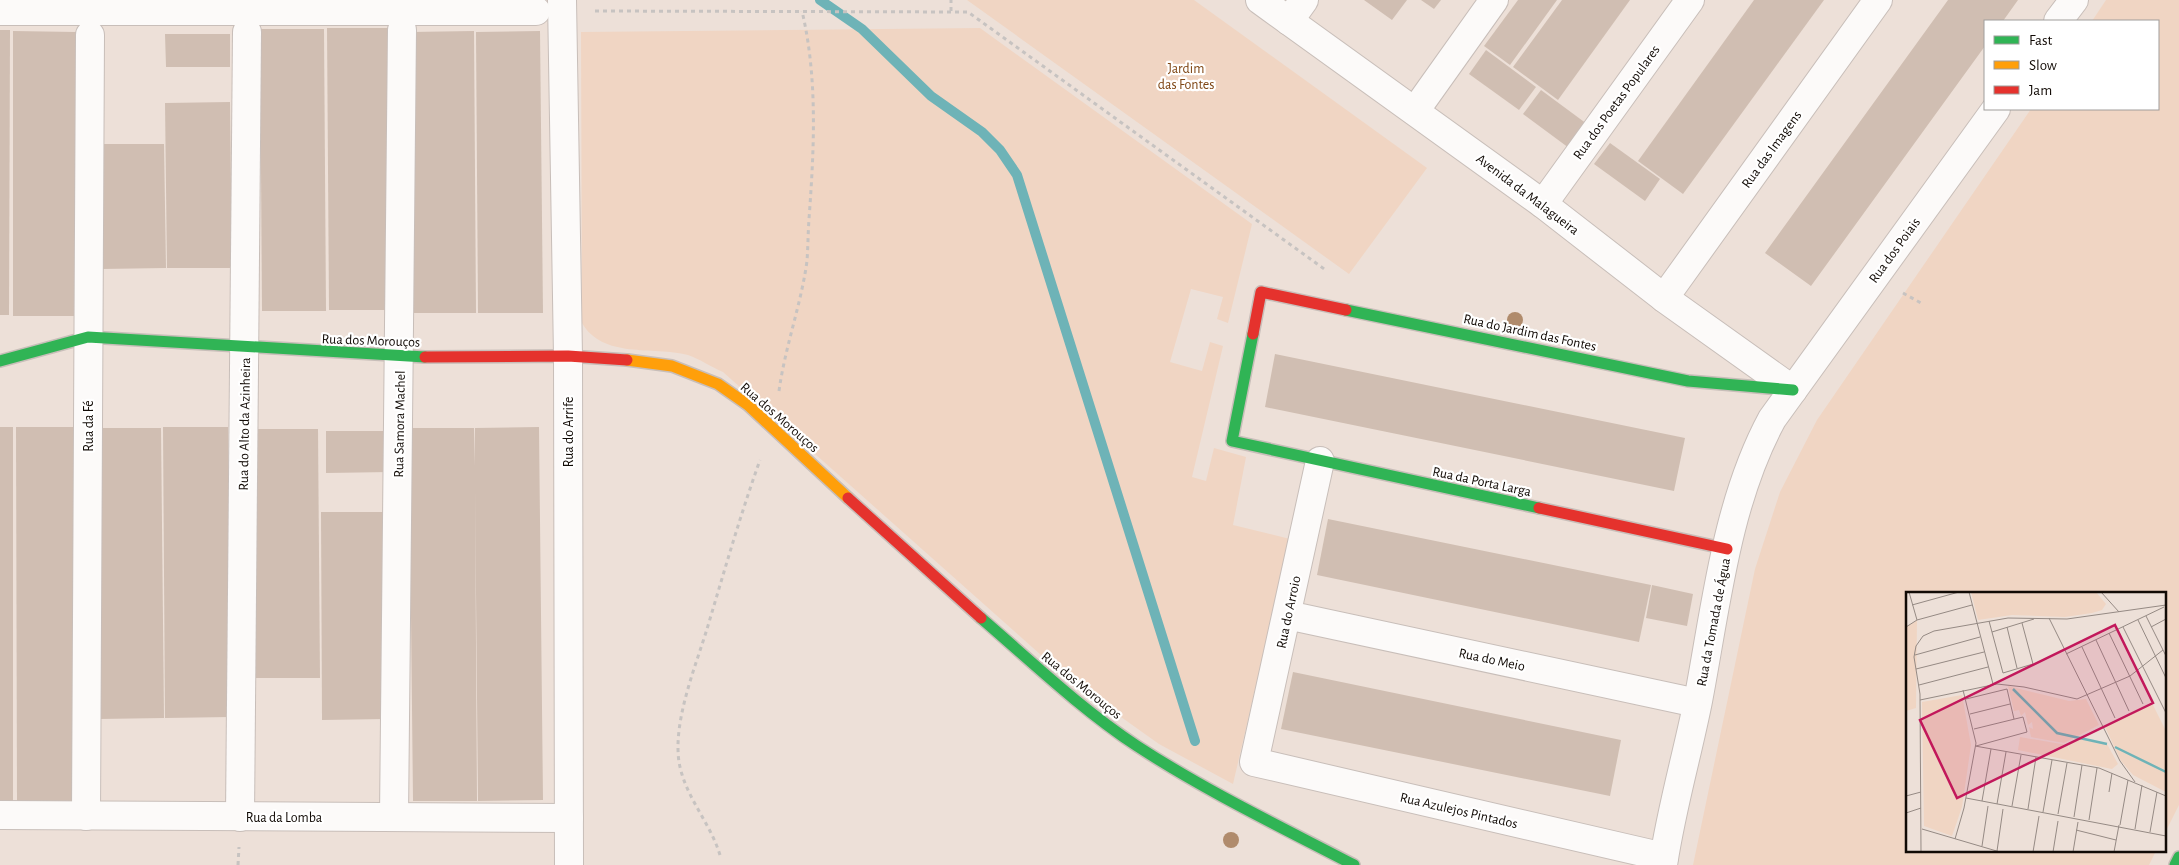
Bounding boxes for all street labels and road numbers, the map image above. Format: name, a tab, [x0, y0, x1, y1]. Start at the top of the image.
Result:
street label: Rua dos Poetas Populares	[1571, 43, 1663, 162]
street label: Rua das Imagens	[1739, 108, 1804, 191]
street label: Avenida da Malagueira	[1473, 152, 1582, 238]
street label: Rua dos Poiais	[1867, 215, 1923, 286]
street label: Rua do Jardim das Fontes	[1462, 312, 1598, 354]
street label: Rua dos Morouços	[322, 332, 420, 350]
street label: Rua do Alto da Azinheira	[237, 357, 253, 491]
street label: Rua Samora Machel	[392, 370, 408, 478]
street label: Rua dos Morouços	[738, 380, 821, 455]
street label: Rua do Arrife	[562, 397, 576, 467]
street label: Rua da Fé	[82, 400, 96, 452]
street label: Rua da Porta Larga	[1431, 465, 1533, 499]
street label: Rua da Tomada de Água	[1692, 556, 1733, 687]
street label: Rua do Arroio	[1274, 574, 1304, 650]
street label: Rua do Meio	[1457, 646, 1526, 674]
street label: Rua dos Morouços	[1039, 649, 1124, 722]
street label: Rua Azulejos Pintados	[1398, 791, 1519, 831]
street label: Rua da Lomba	[246, 811, 323, 825]

